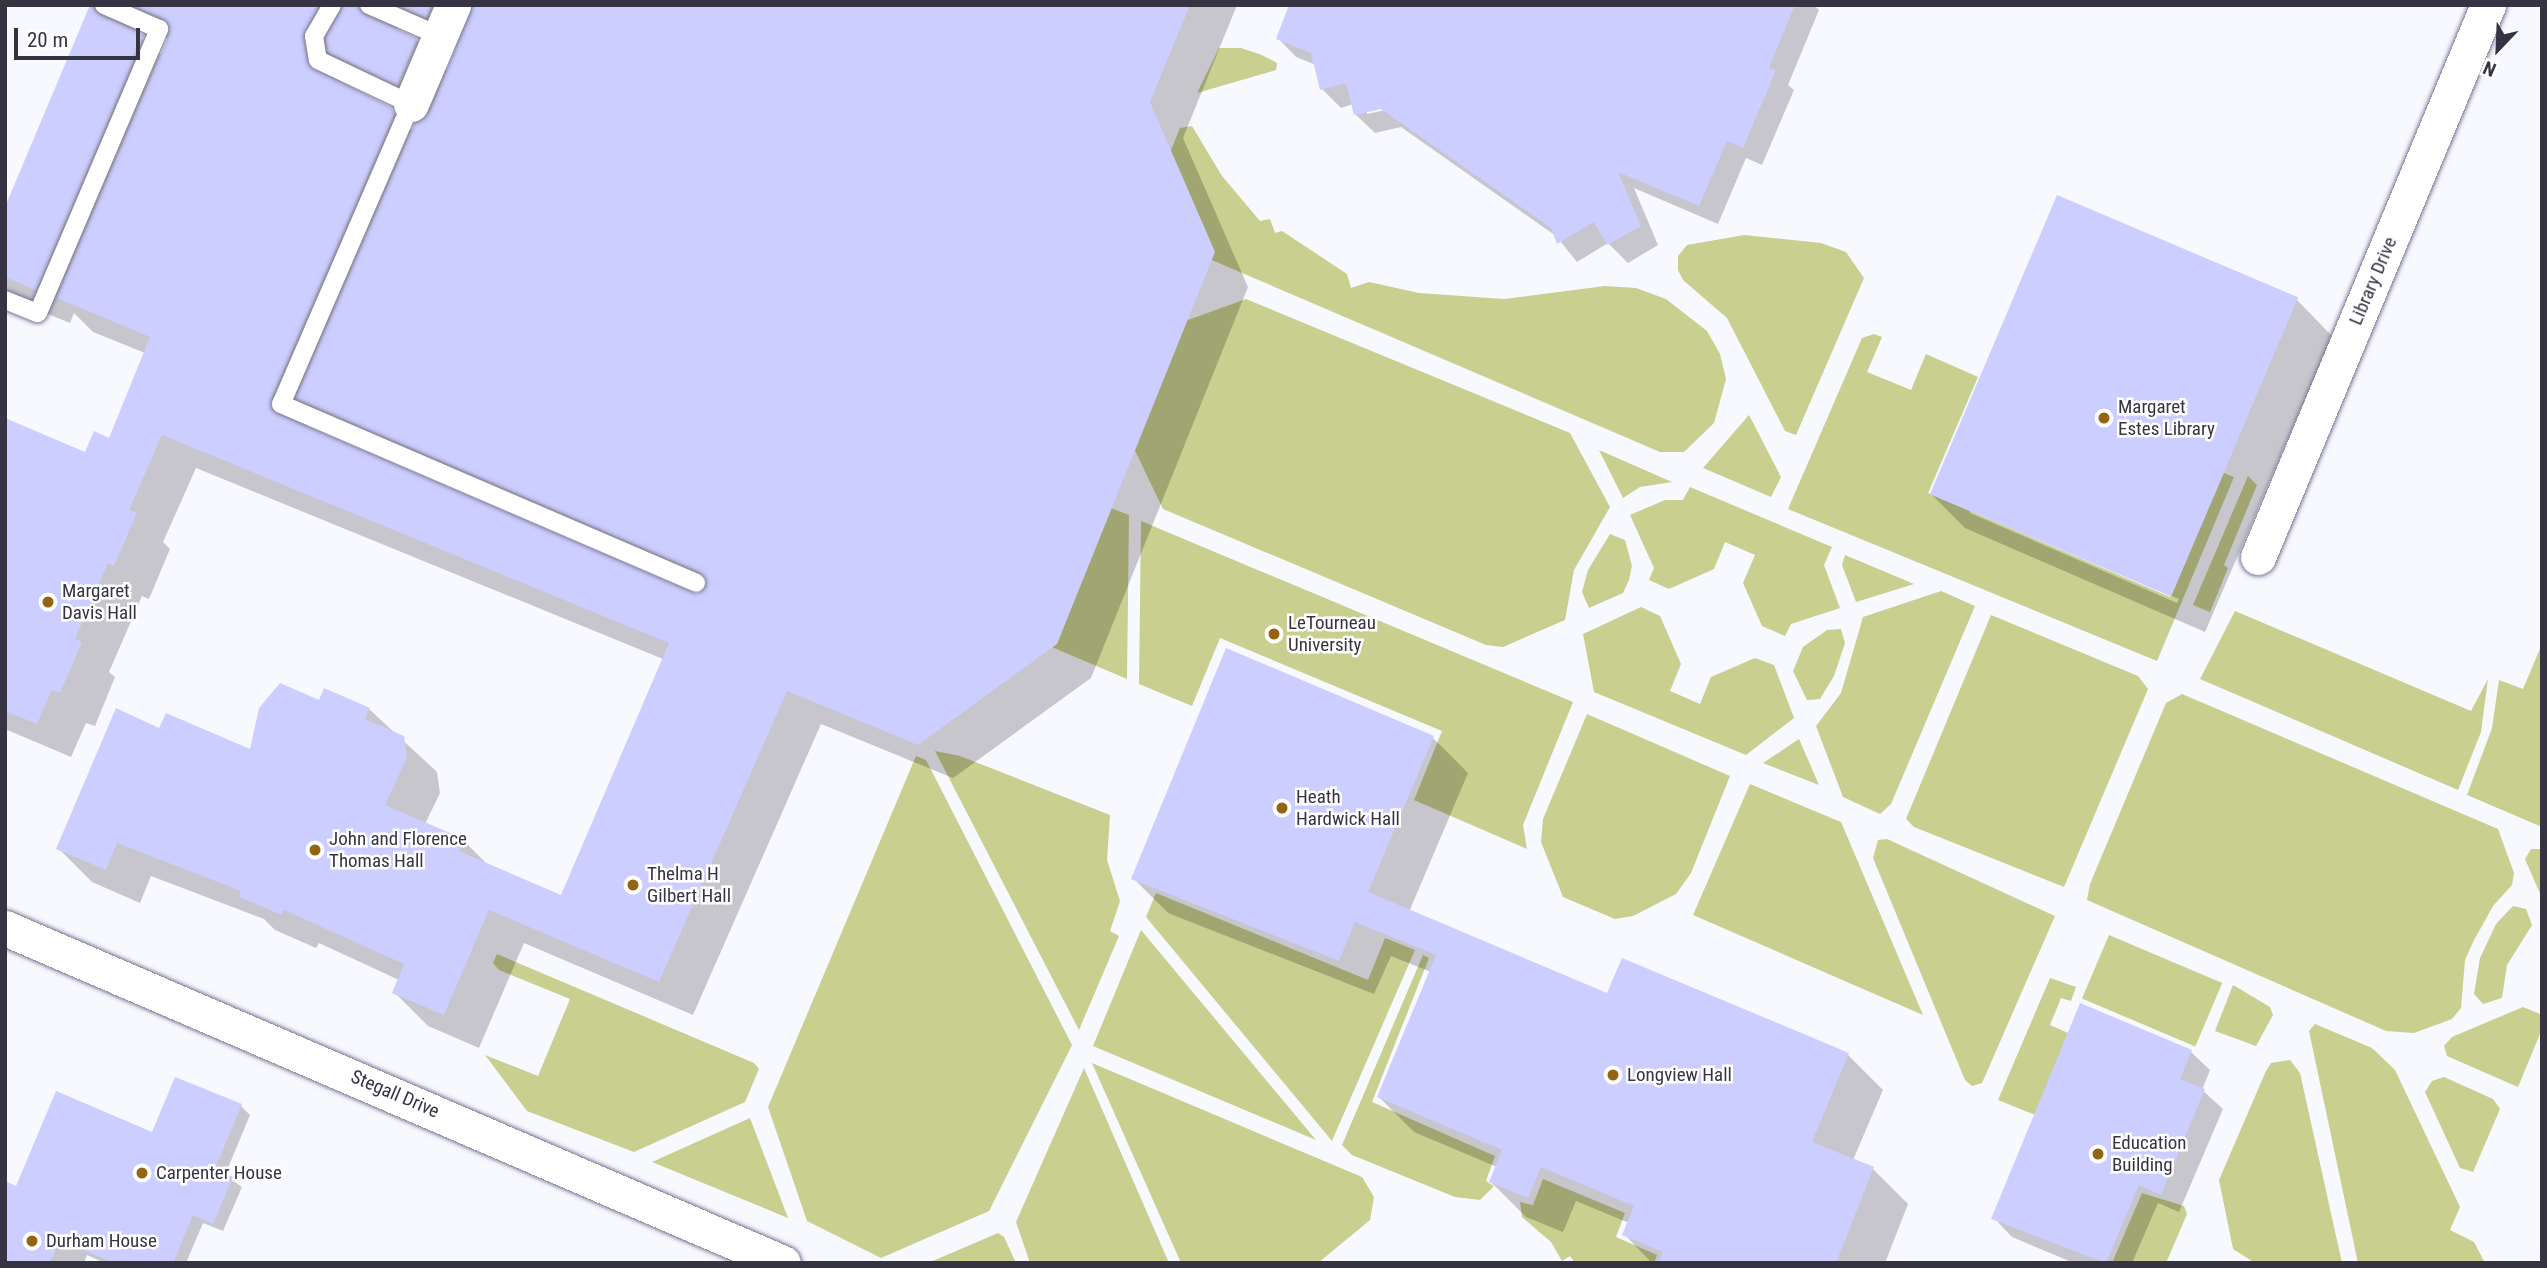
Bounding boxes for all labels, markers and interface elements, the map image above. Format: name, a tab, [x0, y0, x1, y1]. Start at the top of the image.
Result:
scale bar	[18, 14, 144, 58]
north arrow	[2463, 14, 2533, 84]
text: 20 m	[27, 28, 68, 52]
text: N	[2480, 56, 2499, 82]
street label: Library Drive	[2344, 234, 2402, 328]
place label: Margaret Estes Library	[2118, 396, 2215, 440]
marker: Margaret Estes Library	[2096, 410, 2112, 426]
place label: Margaret Davis Hall	[62, 580, 137, 624]
marker: Margaret Davis Hall	[40, 594, 56, 610]
place label: LeTourneau University	[1288, 612, 1376, 656]
marker: LeTourneau University	[1266, 626, 1282, 642]
place label: Heath Hardwick Hall	[1296, 786, 1400, 830]
marker: Heath Hardwick Hall	[1274, 800, 1290, 816]
place label: John and Florence Thomas Hall	[329, 828, 467, 872]
marker: John and Florence Thomas Hall	[307, 842, 323, 858]
place label: Thelma H Gilbert Hall	[647, 863, 731, 907]
marker: Thelma H Gilbert Hall	[625, 877, 641, 893]
place label: Longview Hall	[1627, 1064, 1732, 1086]
street label: Stegall Drive	[347, 1065, 443, 1123]
marker: Longview Hall	[1605, 1067, 1621, 1083]
place label: Education Building	[2112, 1132, 2186, 1176]
marker: Education Building	[2090, 1146, 2106, 1162]
place label: Carpenter House	[156, 1162, 282, 1184]
marker: Carpenter House	[134, 1165, 150, 1181]
place label: Durham House	[46, 1230, 157, 1252]
marker: Durham House	[24, 1233, 40, 1249]

